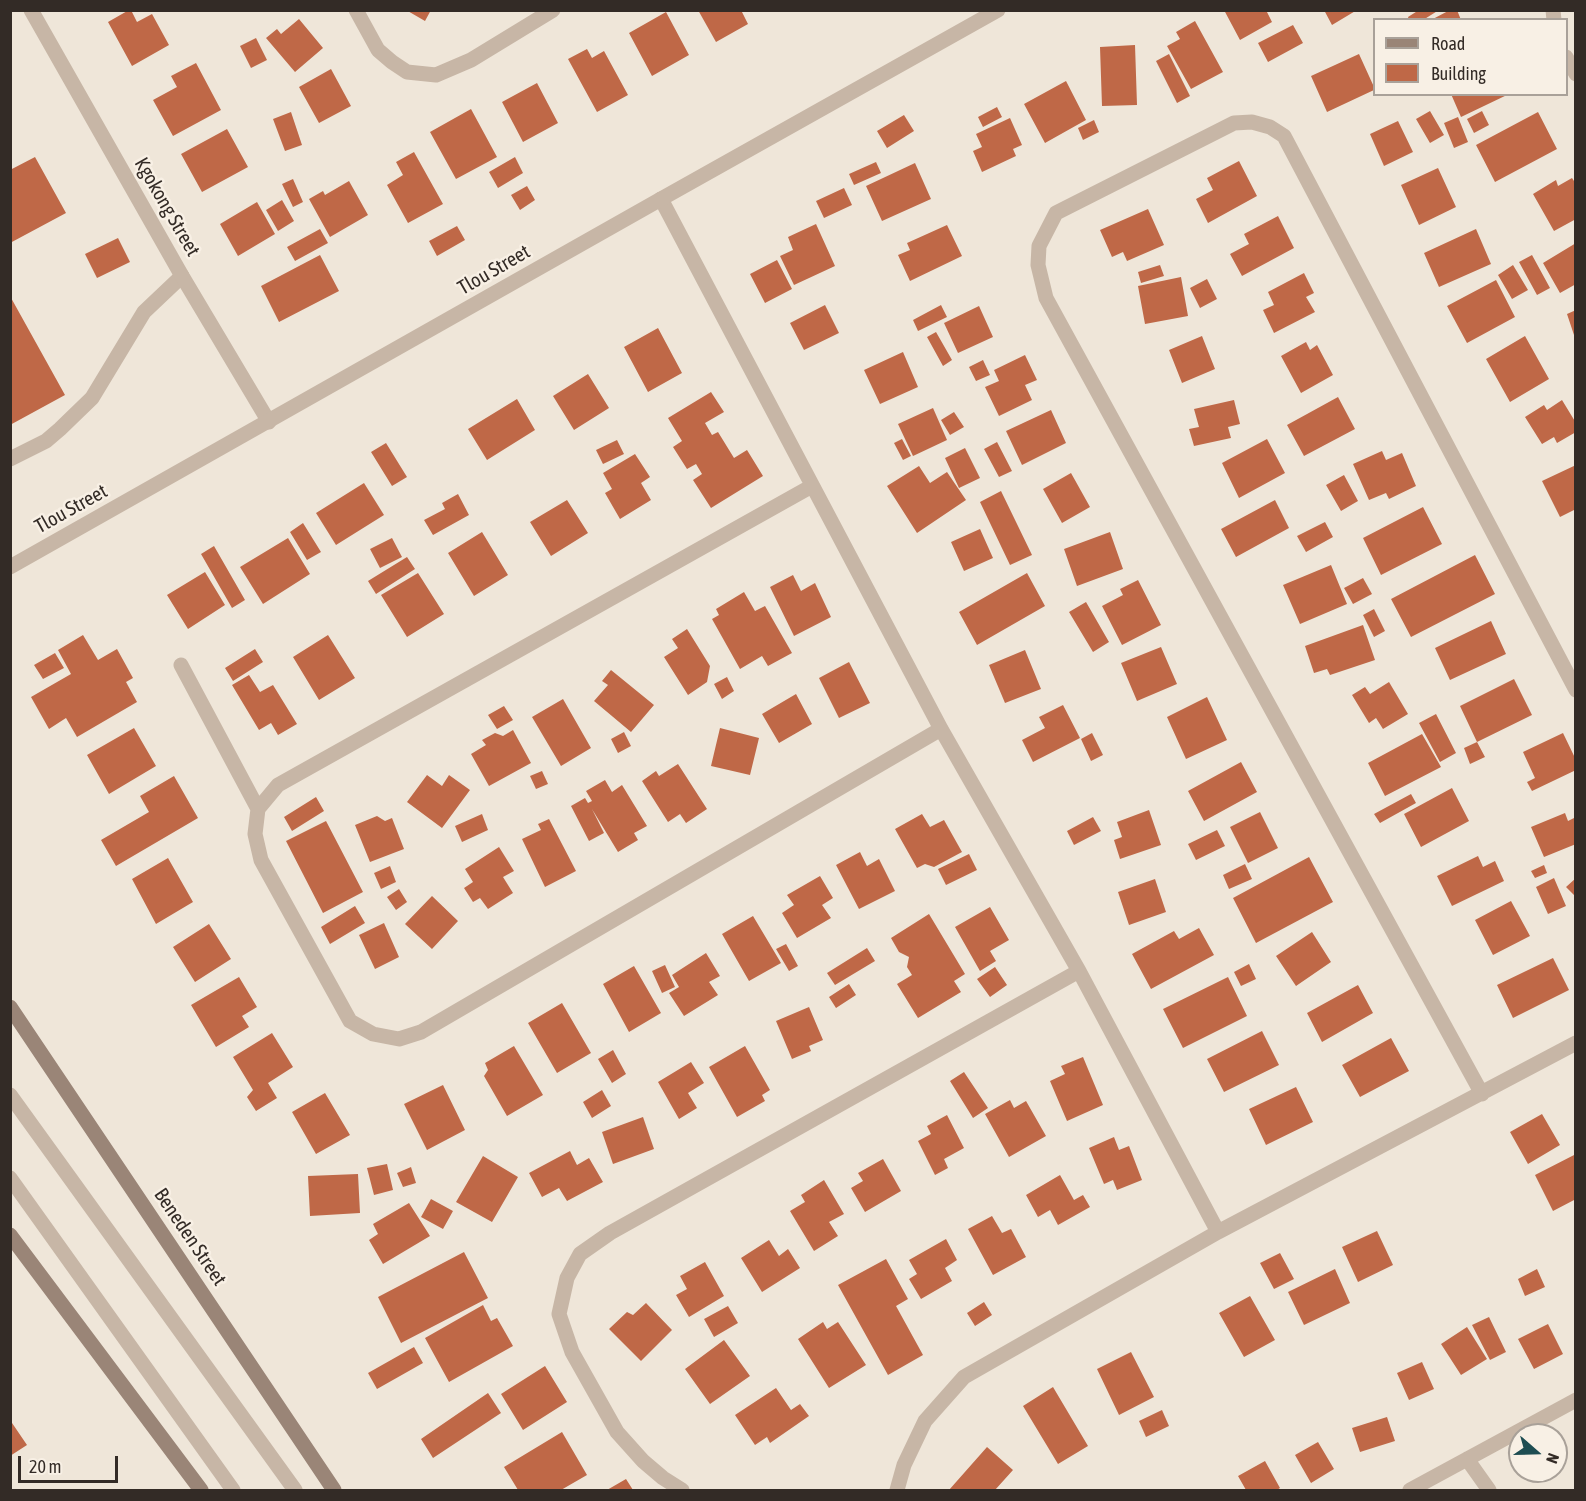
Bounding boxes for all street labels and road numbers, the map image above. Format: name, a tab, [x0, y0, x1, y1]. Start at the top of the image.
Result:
street label: Kgokong Street	[129, 153, 205, 261]
street label: Tlou Street	[454, 240, 534, 300]
street label: Tlou Street	[31, 479, 111, 539]
street label: Beneden Street	[149, 1184, 231, 1290]

